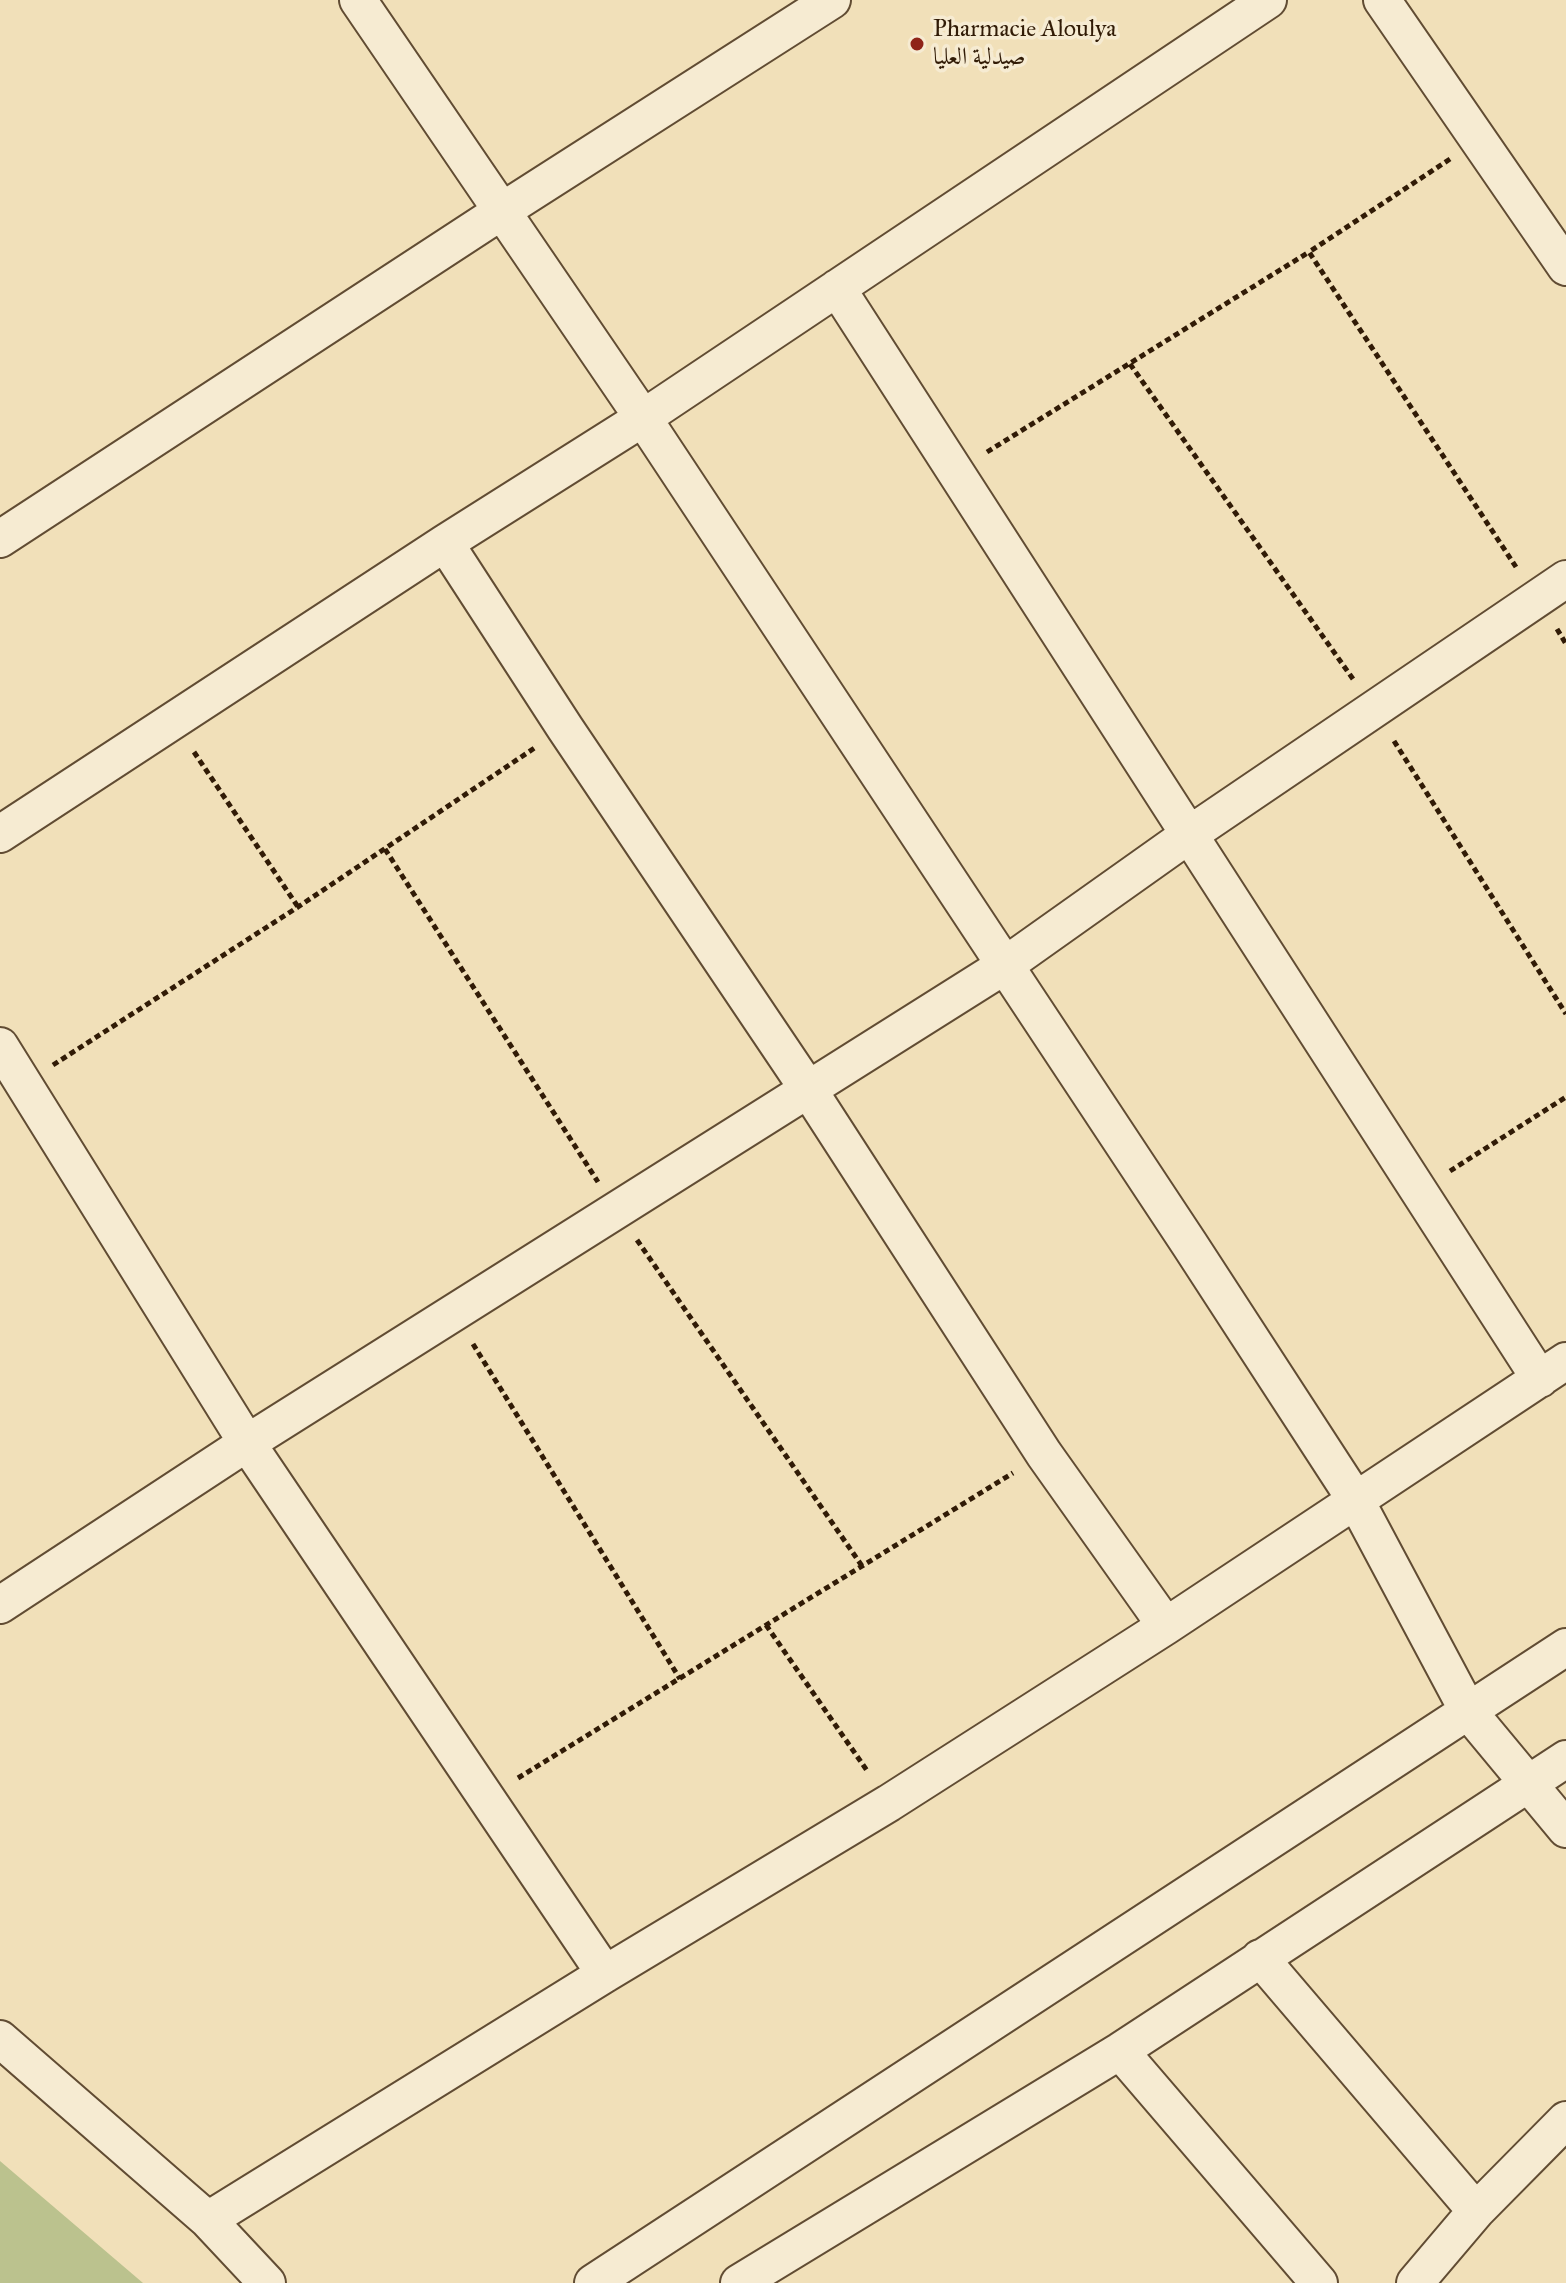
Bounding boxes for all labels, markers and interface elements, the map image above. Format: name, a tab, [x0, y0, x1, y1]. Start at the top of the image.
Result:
place label: Pharmacie Aloulya صيدلية العليا	[933, 16, 1116, 72]
marker: Pharmacie Aloulya صيدلية العليا	[908, 35, 926, 53]

